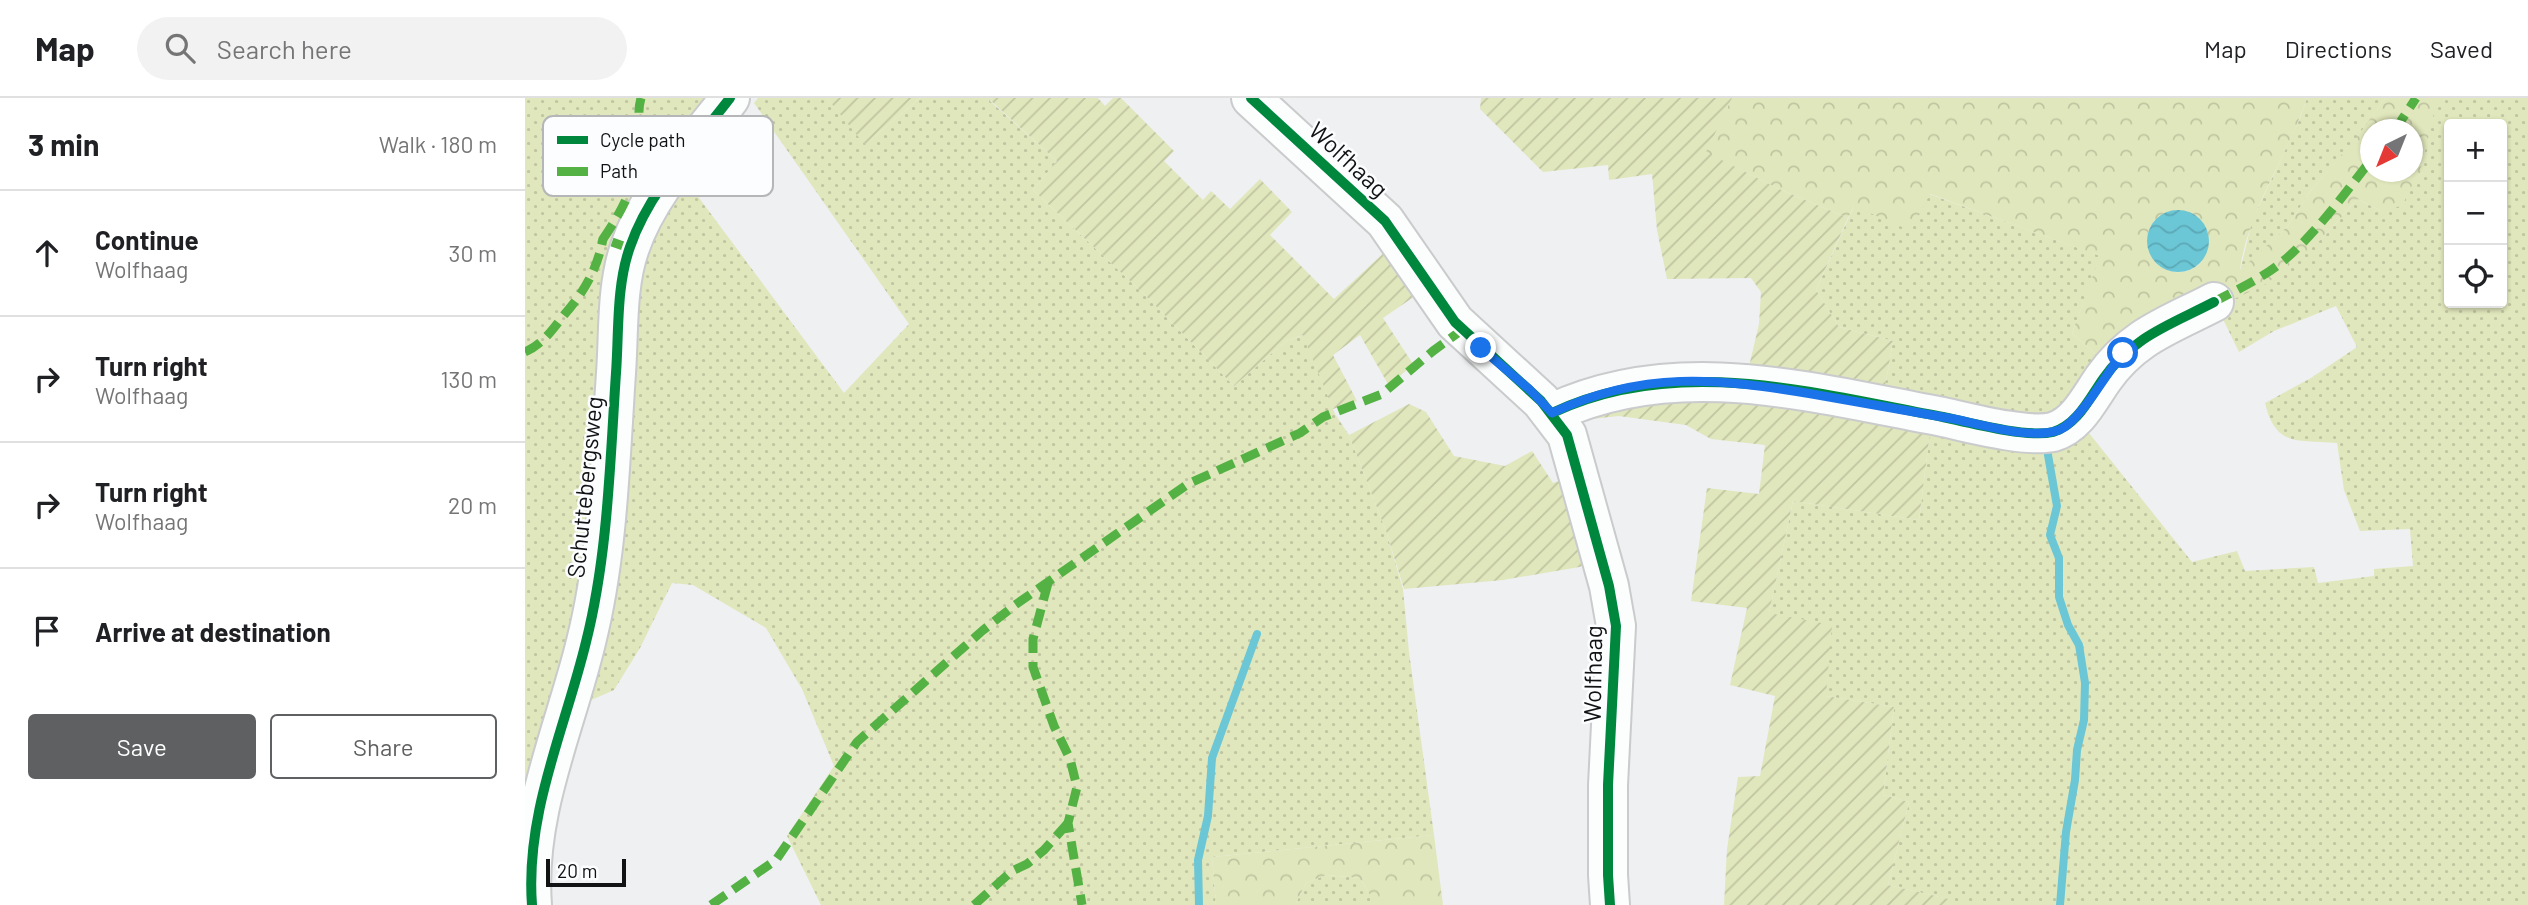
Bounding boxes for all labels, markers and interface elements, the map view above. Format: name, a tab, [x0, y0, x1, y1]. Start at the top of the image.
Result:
search box	[137, 17, 627, 80]
text: Map	[35, 28, 95, 68]
icon: search	[161, 29, 199, 67]
text: Search here	[217, 33, 352, 64]
text: Map	[2204, 34, 2247, 63]
text: Directions	[2285, 34, 2392, 63]
text: Saved	[2430, 34, 2493, 63]
street label: Wolfhaag	[1304, 115, 1394, 203]
legend	[543, 116, 773, 196]
north arrow	[2360, 119, 2423, 182]
map controls	[2444, 119, 2507, 308]
button: +	[2444, 119, 2507, 182]
text: 3 min	[28, 126, 99, 162]
text: Cycle path	[600, 128, 685, 151]
text: Walk · 180 m	[379, 130, 497, 158]
text: Path	[600, 159, 638, 182]
button: −	[2444, 182, 2507, 245]
text: Continue	[95, 224, 199, 255]
icon: ahead	[28, 234, 66, 272]
text: 30 m	[449, 239, 497, 267]
button: locate	[2444, 245, 2507, 308]
text: Wolfhaag	[95, 255, 188, 283]
route end	[1465, 332, 1496, 363]
route start	[2107, 337, 2138, 368]
text: Turn right	[95, 350, 208, 381]
icon: right	[28, 360, 66, 398]
text: 130 m	[440, 365, 497, 393]
text: Wolfhaag	[95, 381, 188, 409]
street label: Schuttebergsweg	[560, 395, 608, 579]
text: Turn right	[95, 476, 208, 507]
icon: right	[28, 486, 66, 524]
text: 20 m	[448, 491, 497, 519]
text: Wolfhaag	[95, 507, 188, 535]
icon: arrive	[28, 612, 66, 650]
text: Arrive at destination	[95, 616, 331, 647]
street label: Wolfhaag	[1577, 625, 1607, 723]
button: Save	[28, 714, 256, 779]
button: Share	[270, 714, 497, 779]
scale bar	[546, 856, 627, 888]
text: 20 m	[557, 859, 597, 882]

